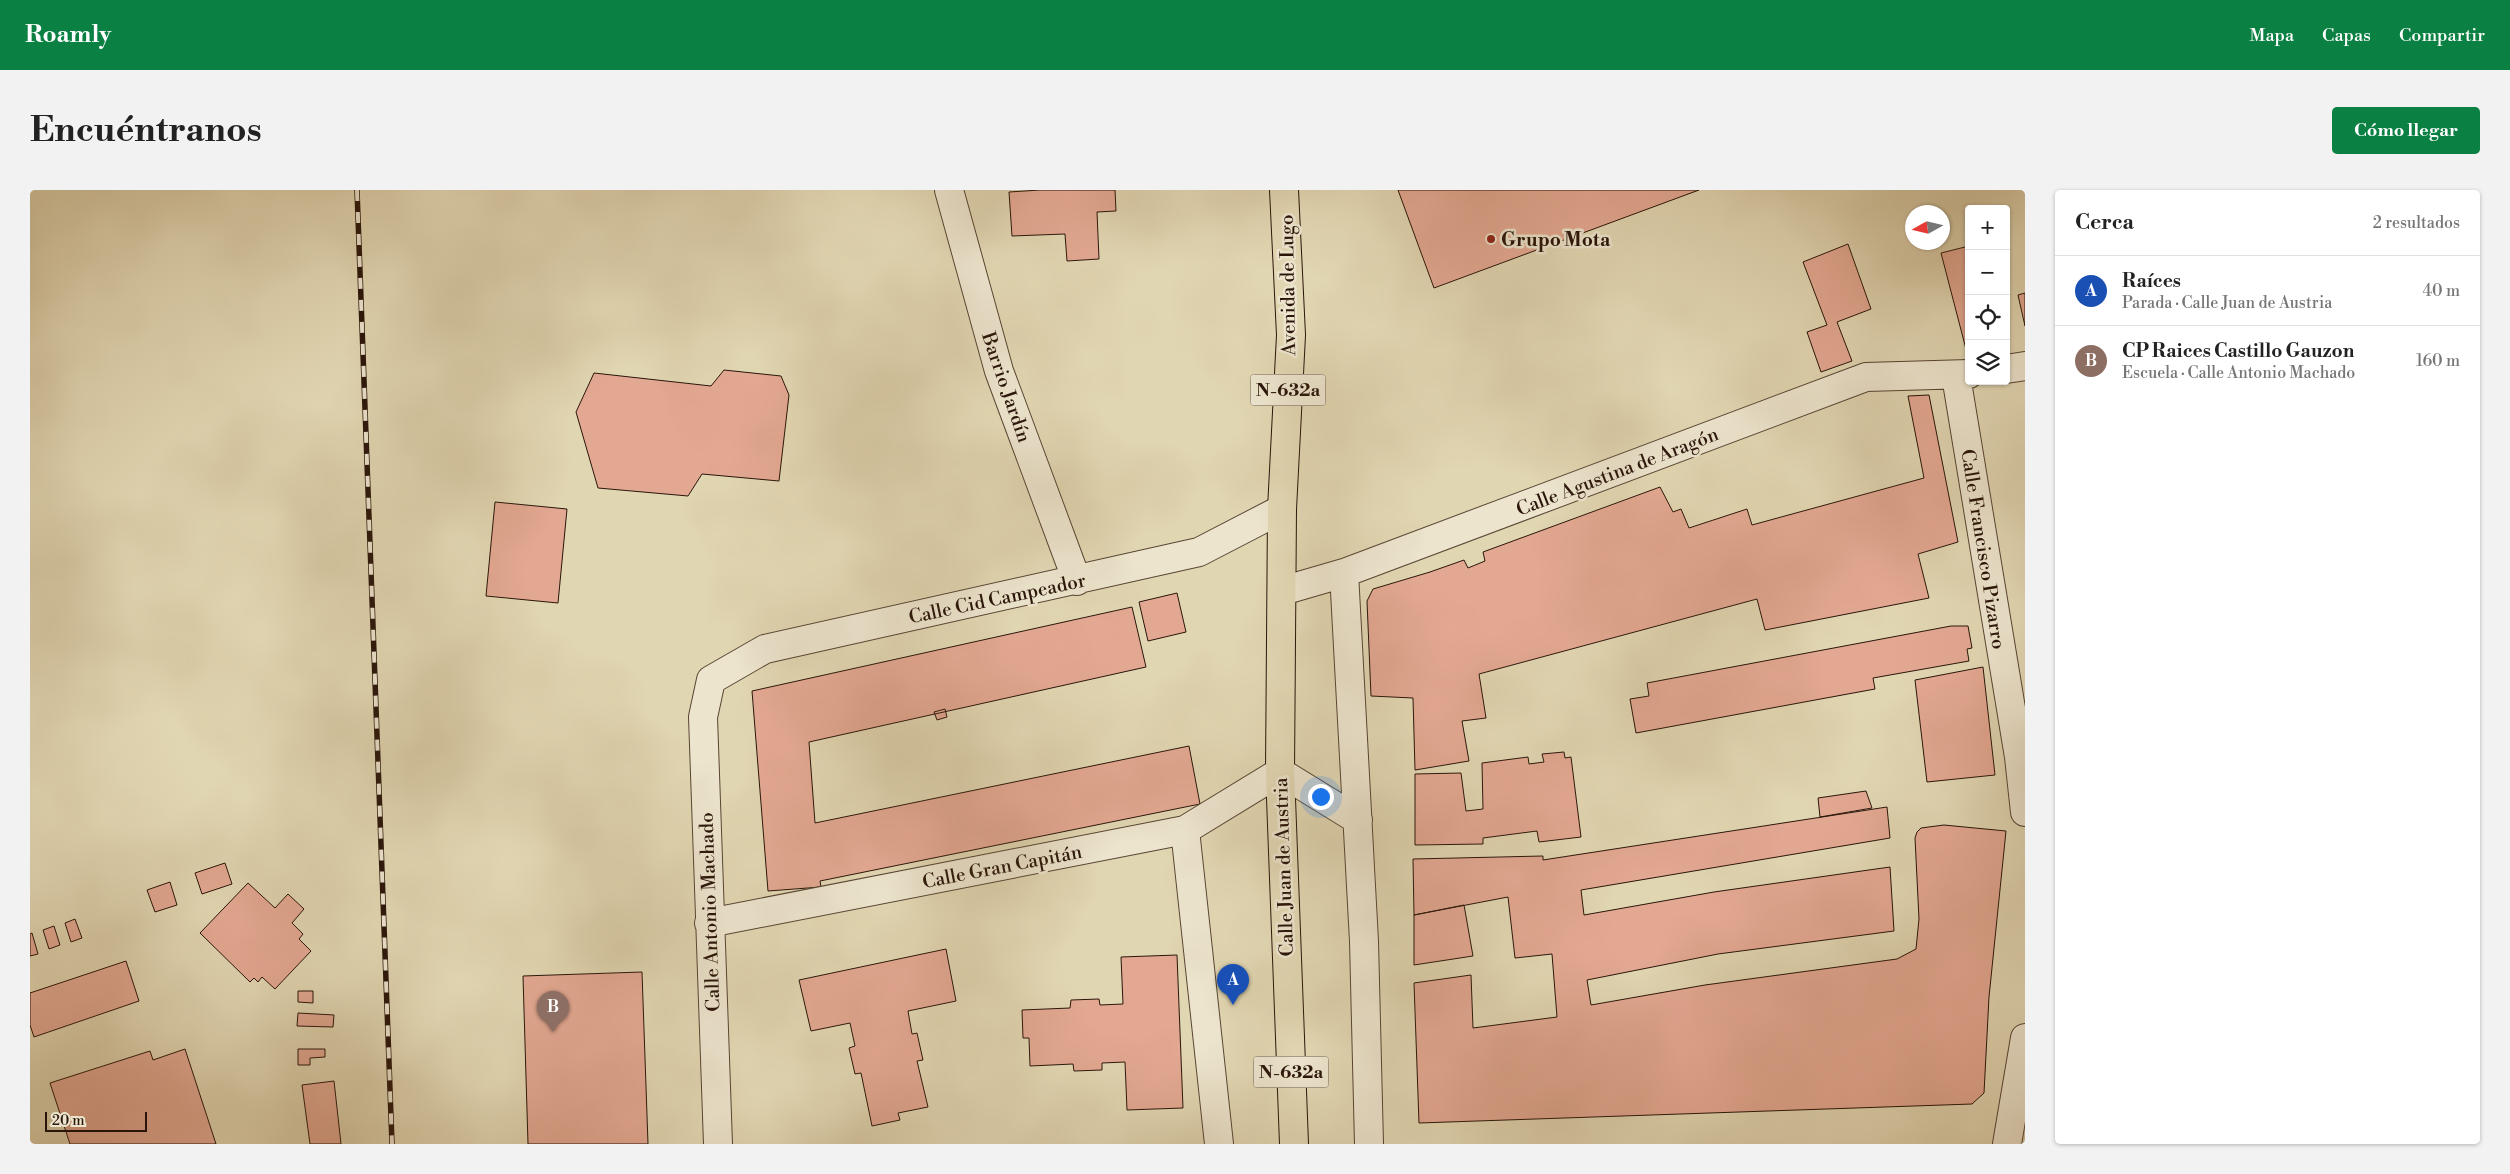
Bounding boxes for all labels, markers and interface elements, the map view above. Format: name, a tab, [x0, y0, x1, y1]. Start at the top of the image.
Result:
text: Roamly	[25, 20, 111, 50]
text: Mapa	[2250, 24, 2294, 47]
text: Capas	[2322, 24, 2371, 47]
text: Compartir	[2399, 24, 2485, 47]
button: Cómo llegar	[2332, 107, 2480, 154]
text: Encuéntranos	[30, 109, 262, 152]
north arrow	[1905, 205, 1950, 250]
map controls	[1965, 205, 2010, 385]
button: +	[1965, 205, 2010, 250]
text: Cerca	[2075, 210, 2134, 236]
text: 2 resultados	[2373, 213, 2460, 233]
street label: Avenida de Lugo	[1275, 214, 1301, 357]
place label: Grupo Mota	[1501, 228, 1611, 252]
marker: Grupo Mota	[1485, 233, 1497, 245]
button: −	[1965, 250, 2010, 295]
text: Raíces	[2122, 269, 2181, 293]
text: A	[2085, 281, 2097, 301]
text: 40 m	[2423, 281, 2460, 301]
text: Parada · Calle Juan de Austria	[2122, 293, 2332, 313]
button: locate	[1965, 295, 2010, 340]
street label: Barrio Jardín	[976, 328, 1036, 446]
text: CP Raices Castillo Gauzon	[2122, 339, 2354, 363]
button: layers	[1965, 340, 2010, 385]
text: B	[2085, 351, 2097, 371]
text: 160 m	[2416, 351, 2460, 371]
text: Escuela · Calle Antonio Machado	[2122, 363, 2355, 383]
road number: N-632a	[1250, 374, 1326, 406]
street label: Calle Agustina de Aragón	[1513, 422, 1722, 522]
street label: Calle Francisco Pizarro	[1955, 447, 2011, 651]
street label: Calle Cid Campeador	[906, 568, 1088, 629]
street label: Calle Juan de Austria	[1269, 777, 1299, 957]
your location	[1308, 784, 1334, 810]
street label: Calle Antonio Machado	[695, 812, 725, 1012]
street label: Calle Gran Capitán	[920, 840, 1084, 894]
pin: A	[1217, 964, 1249, 1005]
pin: B	[537, 991, 569, 1032]
road number: N-632a	[1254, 1056, 1328, 1088]
scale bar	[45, 1109, 148, 1132]
text: 20 m	[52, 1112, 84, 1130]

